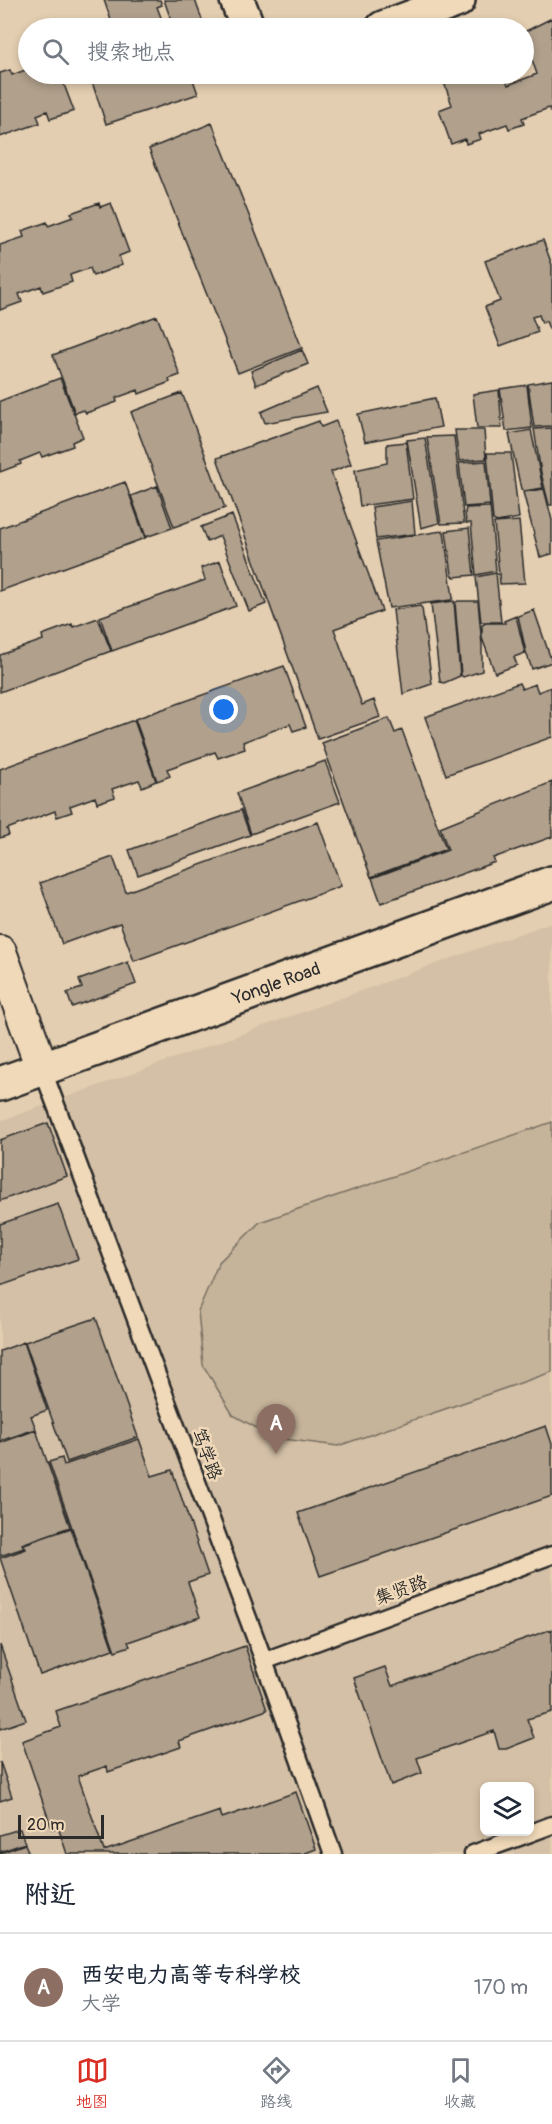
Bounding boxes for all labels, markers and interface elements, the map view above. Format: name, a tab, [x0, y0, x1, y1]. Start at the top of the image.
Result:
search box	[18, 18, 534, 84]
icon: search	[39, 35, 72, 68]
text: 搜索地点	[87, 38, 175, 66]
your location	[209, 695, 238, 724]
street label: Yongle Road	[228, 957, 324, 1011]
pin: A	[256, 1404, 296, 1454]
street label: 笃学路	[186, 1425, 227, 1484]
street label: 集贤路	[372, 1570, 430, 1611]
map controls	[480, 1782, 534, 1836]
button: layers	[480, 1782, 534, 1836]
scale bar	[18, 1812, 104, 1840]
text: 20 m	[27, 1815, 65, 1835]
text: 附近	[24, 1879, 76, 1911]
text: 西安电力高等专科学校	[81, 1961, 301, 1989]
text: A	[37, 1975, 50, 2000]
text: 170 m	[474, 1975, 528, 2000]
text: 大学	[81, 1991, 121, 2016]
tab: 地图	[76, 2054, 109, 2112]
tab: 路线	[260, 2054, 293, 2112]
tab: 收藏	[444, 2054, 477, 2112]

